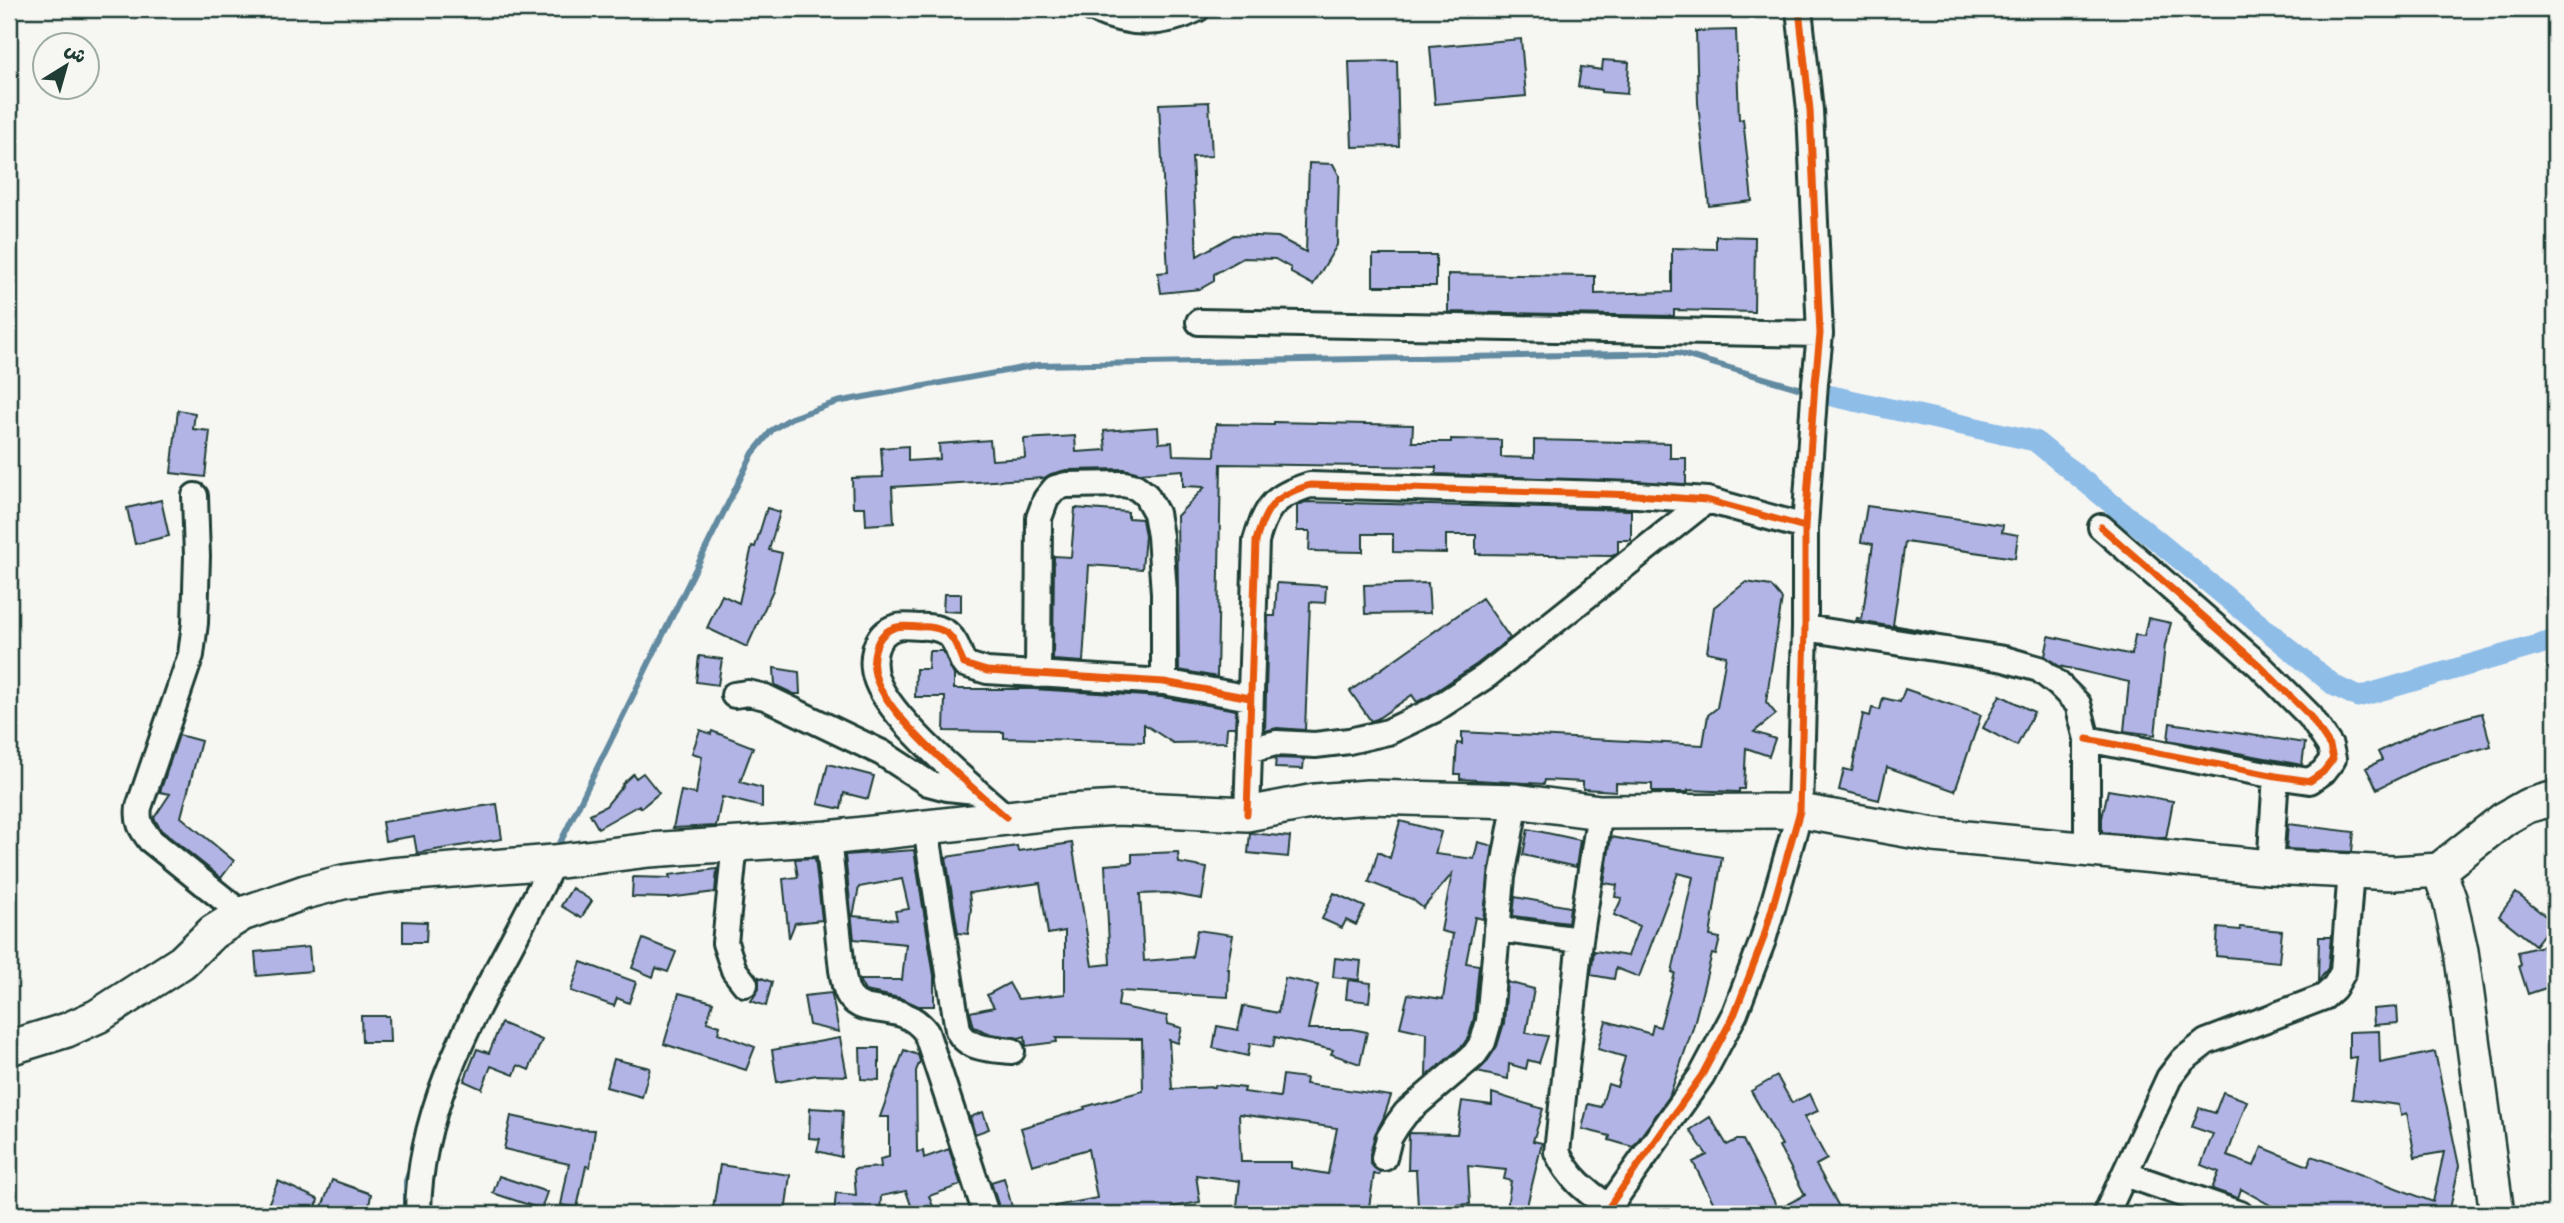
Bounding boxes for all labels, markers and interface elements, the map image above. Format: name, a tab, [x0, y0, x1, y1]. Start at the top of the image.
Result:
north arrow	[32, 32, 102, 102]
text: ش	[60, 37, 92, 69]

